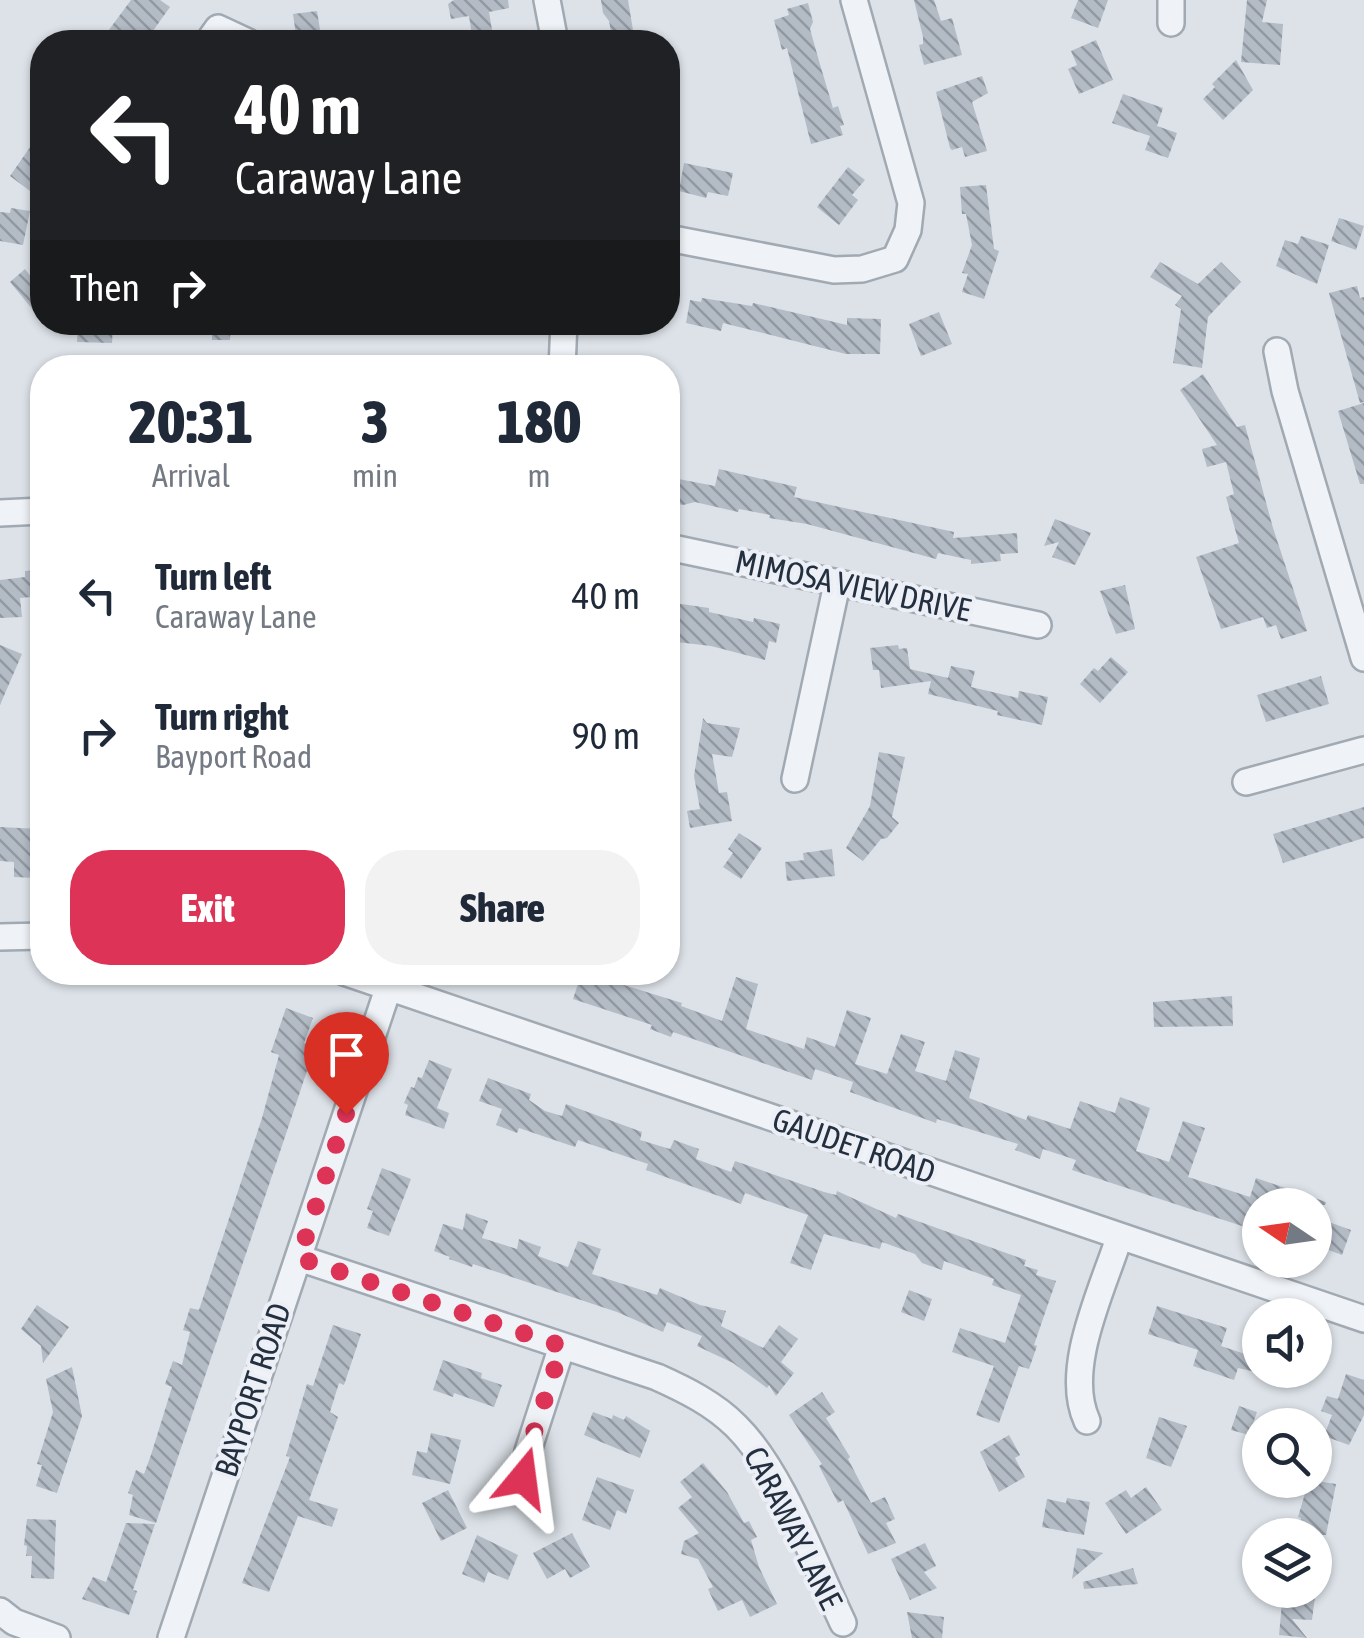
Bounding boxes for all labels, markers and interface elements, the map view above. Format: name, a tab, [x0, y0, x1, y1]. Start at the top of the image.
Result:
text: 40 m	[235, 69, 361, 149]
icon: left	[70, 70, 200, 200]
text: Caraway Lane	[235, 152, 462, 204]
icon: right	[160, 260, 215, 315]
text: Then	[70, 266, 140, 309]
text: 20:31	[129, 387, 253, 456]
text: 3	[361, 387, 389, 456]
text: 180	[497, 387, 581, 456]
text: Arrival	[152, 457, 230, 494]
text: min	[352, 457, 398, 494]
text: m	[527, 457, 551, 494]
street label: MIMOSA VIEW DRIVE	[732, 542, 975, 629]
text: Turn left	[155, 555, 271, 598]
icon: left	[70, 568, 125, 623]
text: 40 m	[572, 574, 640, 617]
text: Caraway Lane	[155, 598, 317, 635]
text: Turn right	[155, 695, 289, 738]
icon: right	[70, 708, 125, 763]
text: 90 m	[572, 714, 640, 757]
text: Bayport Road	[155, 738, 312, 775]
button: Exit	[70, 850, 345, 965]
button: Share	[365, 850, 640, 965]
pin	[304, 1012, 389, 1115]
icon: arrive	[319, 1027, 374, 1082]
street label: GAUDET ROAD	[768, 1100, 940, 1191]
north arrow	[1242, 1188, 1332, 1278]
map controls	[1242, 1188, 1332, 1608]
street label: BAYPORT ROAD	[207, 1298, 298, 1481]
button: sound	[1242, 1298, 1332, 1388]
button: search	[1242, 1408, 1332, 1498]
position arrow	[471, 1426, 575, 1530]
street label: CARAWAY LANE	[737, 1441, 850, 1615]
button: layers	[1242, 1518, 1332, 1608]

